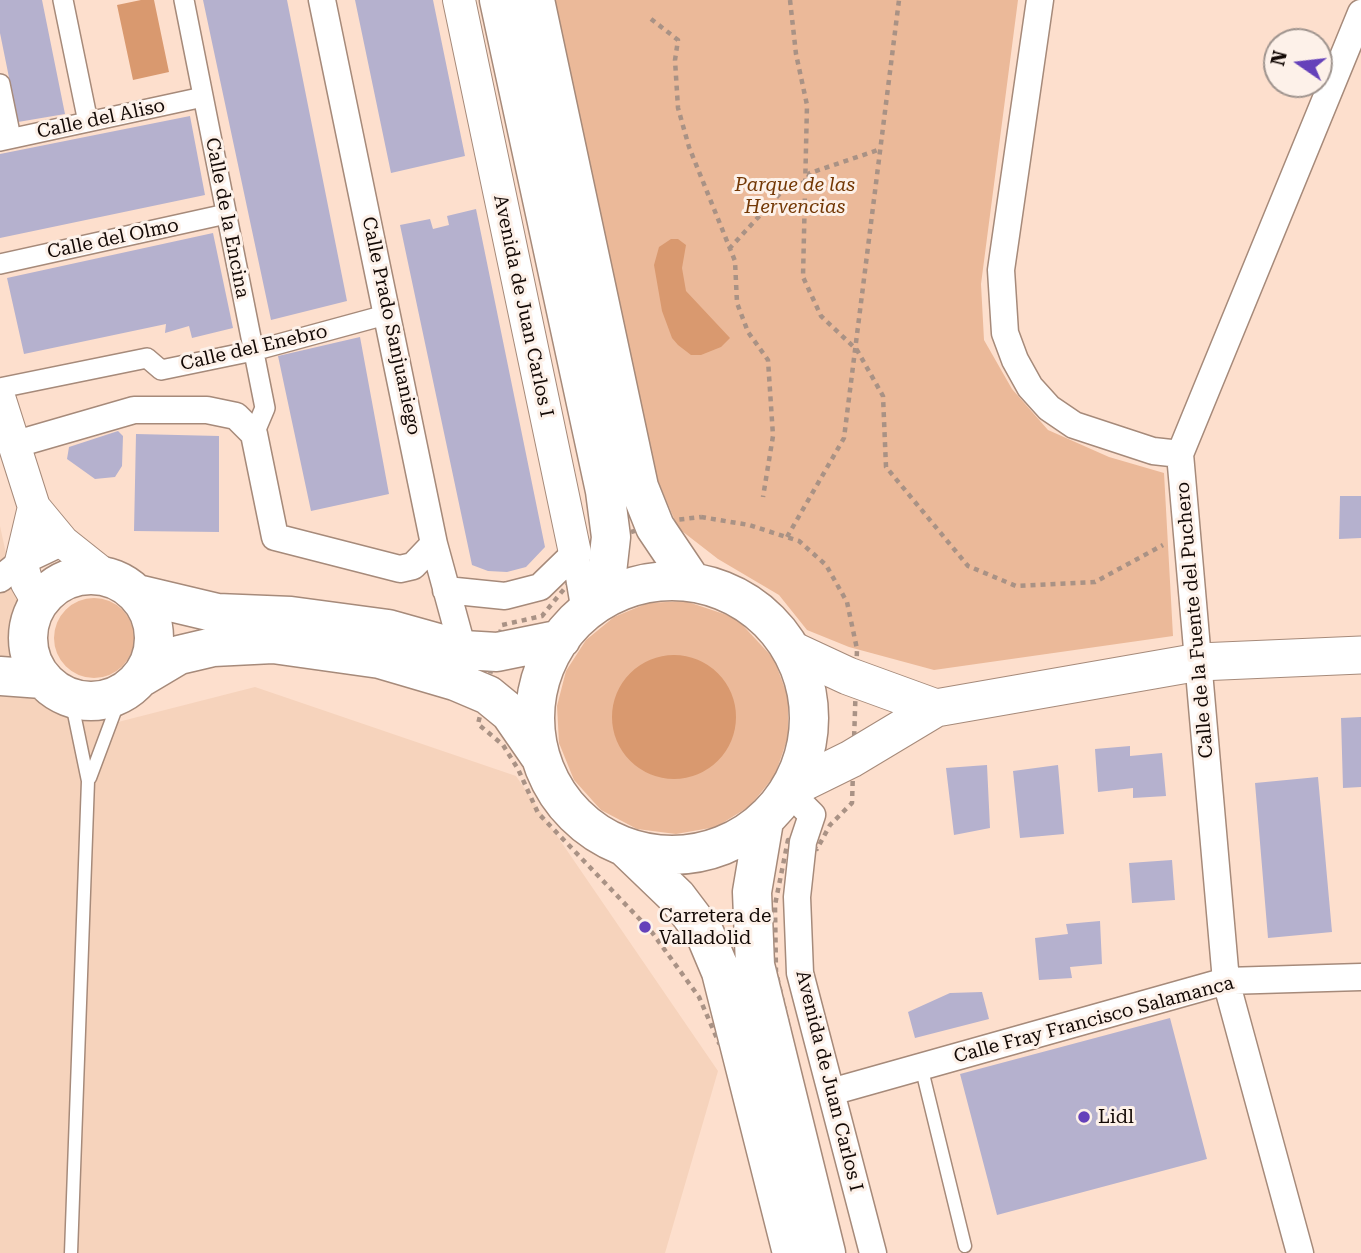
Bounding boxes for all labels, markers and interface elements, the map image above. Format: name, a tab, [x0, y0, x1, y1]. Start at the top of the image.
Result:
north arrow	[1263, 28, 1333, 98]
text: N	[1266, 48, 1292, 68]
street label: Calle del Aliso	[35, 94, 167, 144]
street label: Calle de la Encina	[200, 136, 254, 300]
park label: Parque de las Hervencias	[735, 174, 855, 218]
street label: Avenida de Juan Carlos I	[488, 193, 558, 419]
street label: Calle del Olmo	[45, 214, 181, 264]
street label: Calle Prado Sanjuaniego	[357, 215, 425, 437]
street label: Calle del Enebro	[178, 320, 330, 376]
street label: Calle de la Fuente del Puchero	[1172, 481, 1218, 759]
place label: Carretera de Valladolid	[659, 905, 771, 949]
marker: Carretera de Valladolid	[637, 919, 653, 935]
street label: Avenida de Juan Carlos I	[791, 968, 867, 1194]
street label: Calle Fray Francisco Salamanca	[951, 972, 1237, 1068]
place label: Lidl	[1098, 1106, 1134, 1128]
marker: Lidl	[1076, 1109, 1092, 1125]

